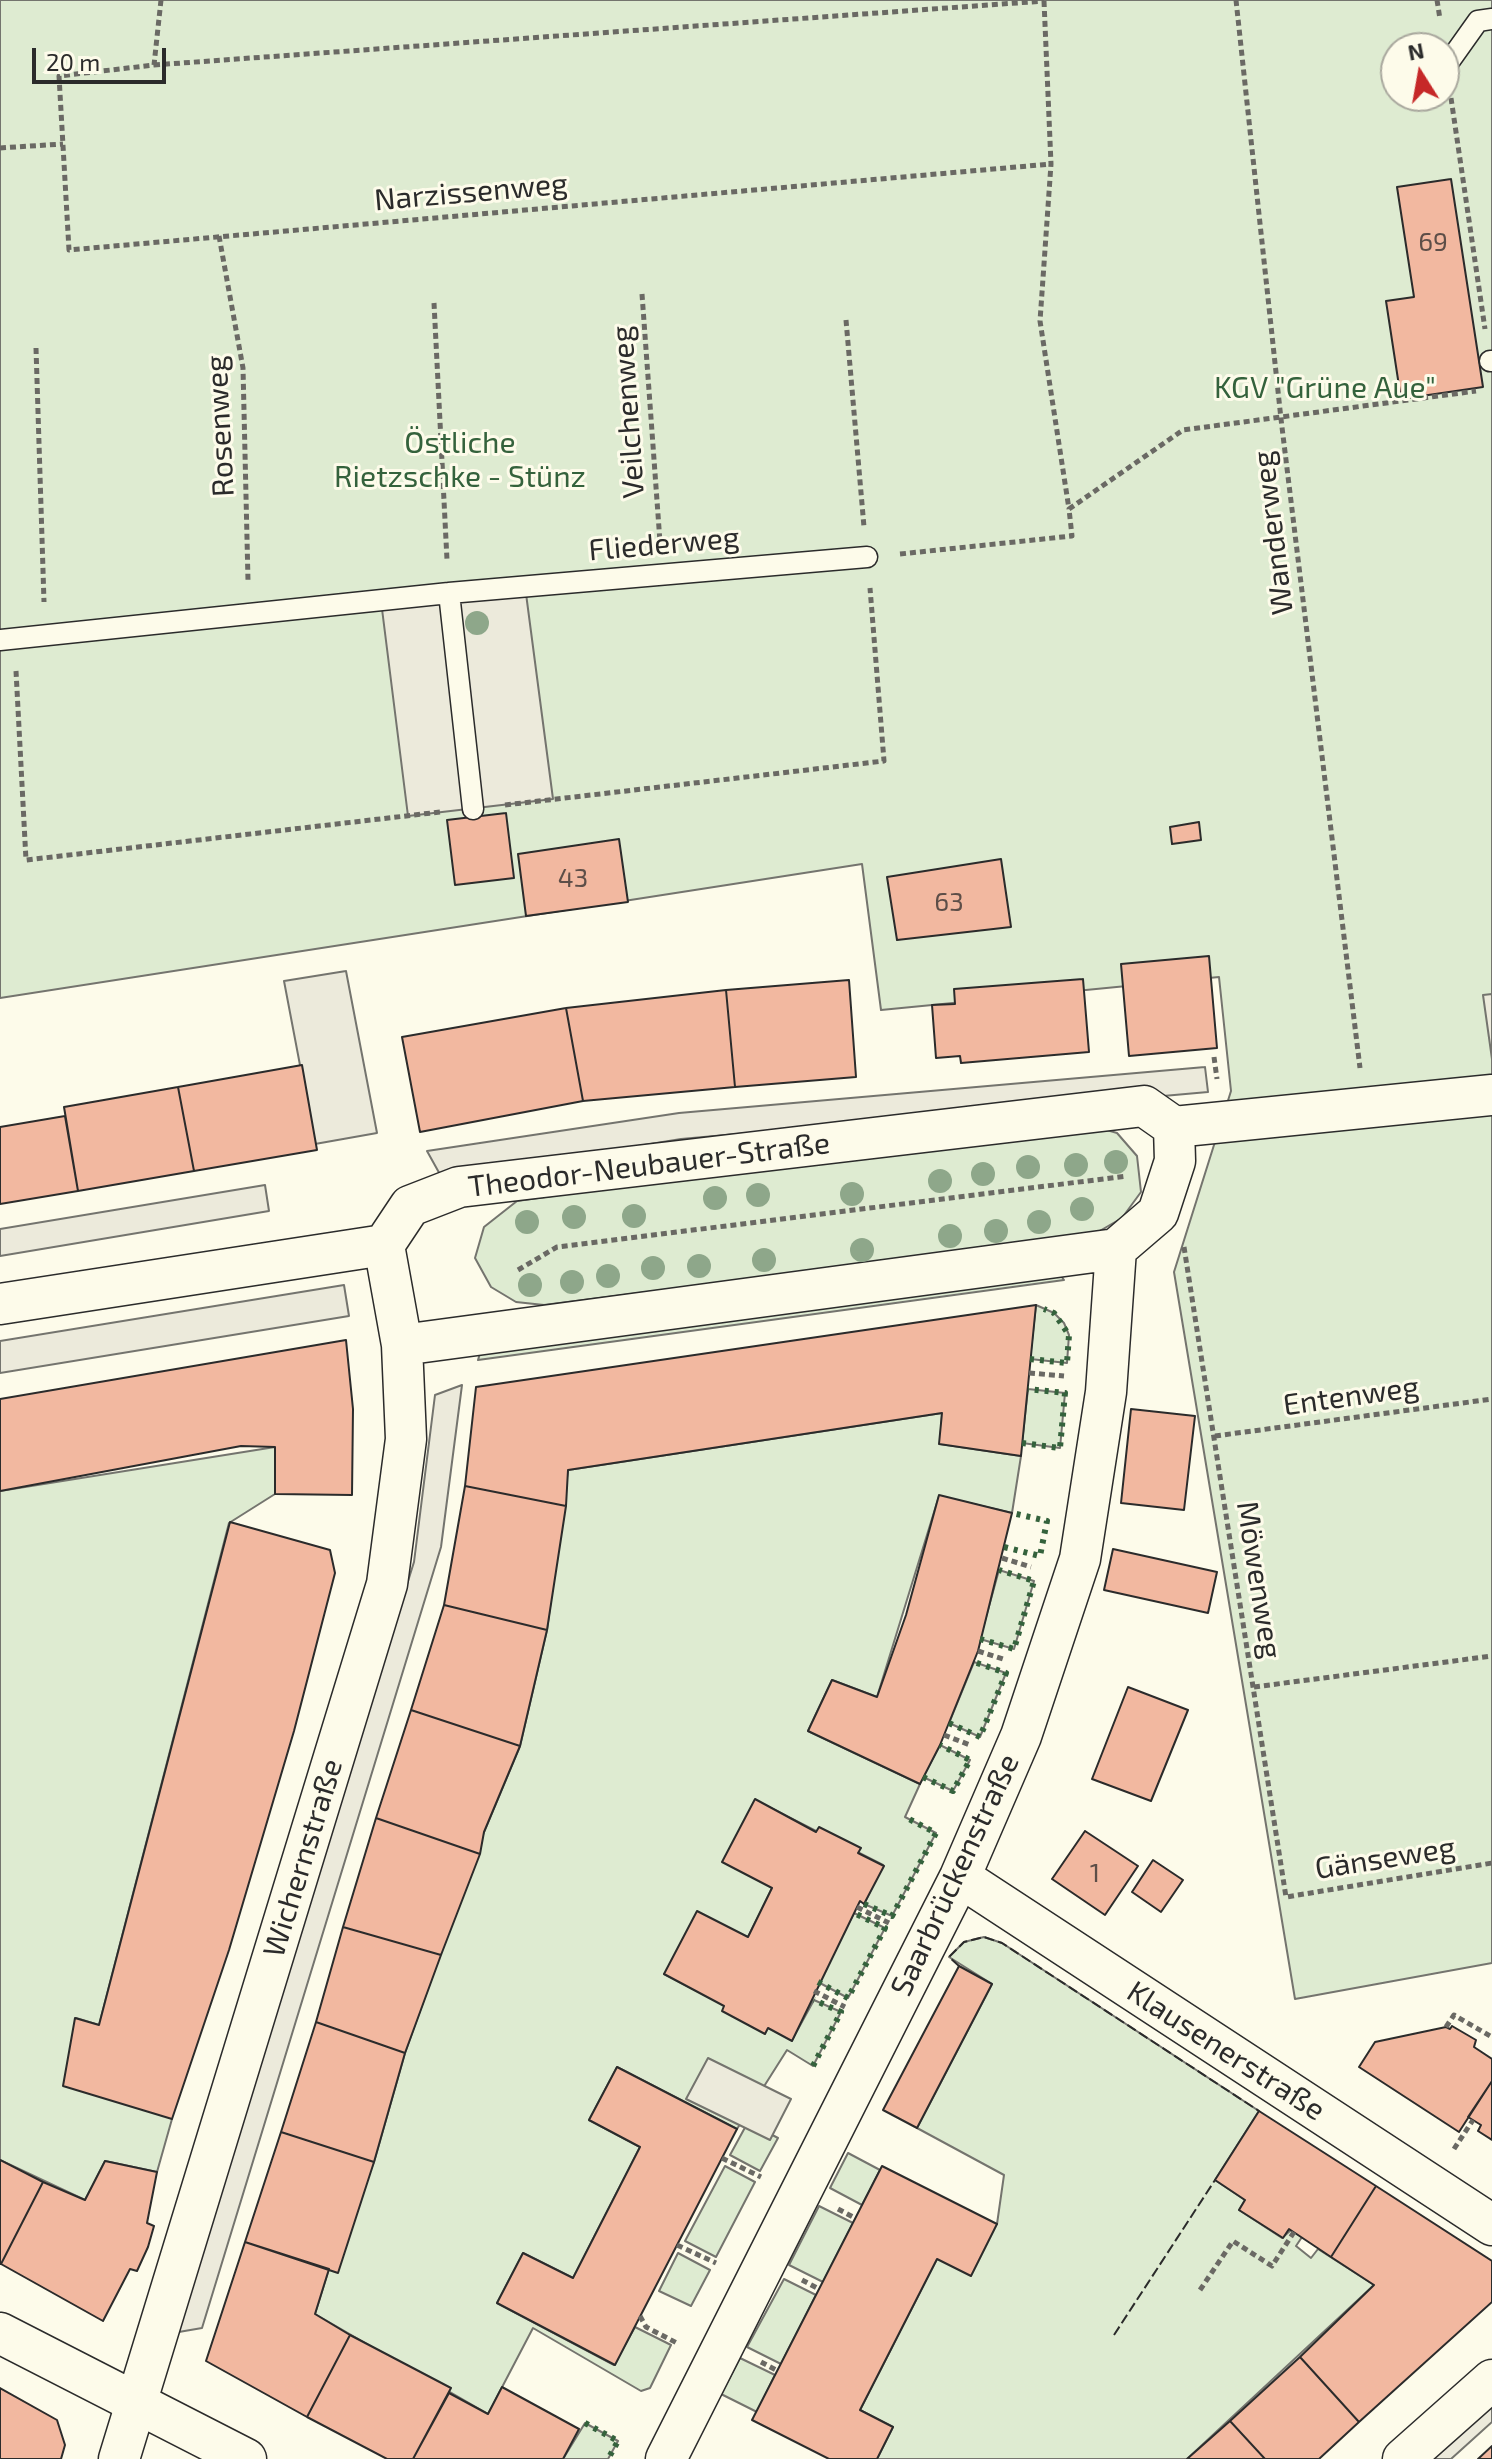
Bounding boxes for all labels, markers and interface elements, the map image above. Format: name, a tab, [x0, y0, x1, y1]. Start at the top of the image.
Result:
scale bar	[36, 32, 170, 82]
north arrow	[1380, 32, 1460, 112]
text: N	[1406, 36, 1426, 65]
text: 20 m	[46, 47, 100, 76]
street label: Narzissenweg	[373, 166, 569, 218]
house number: 69	[1418, 226, 1448, 258]
street label: Veilchenweg	[604, 325, 652, 499]
street label: Rosenweg	[198, 354, 242, 498]
park label: KGV "Grüne Aue"	[1214, 370, 1436, 406]
park label: Östliche Rietzschke - Stünz	[334, 425, 586, 496]
street label: Wanderweg	[1245, 449, 1301, 617]
street label: Fliederweg	[587, 519, 741, 569]
house number: 43	[558, 862, 588, 894]
house number: 63	[934, 886, 964, 918]
street label: Theodor-Neubauer-Straße	[466, 1125, 832, 1205]
street label: Entenweg	[1281, 1369, 1421, 1423]
street label: Möwenweg	[1229, 1499, 1289, 1661]
street label: Saarbrückenstraße	[883, 1748, 1027, 2002]
street label: Wichernstraße	[256, 1755, 350, 1961]
street label: Gänseweg	[1312, 1829, 1458, 1887]
house number: 1	[1090, 1857, 1100, 1889]
street label: Klausenerstraße	[1120, 1974, 1332, 2128]

